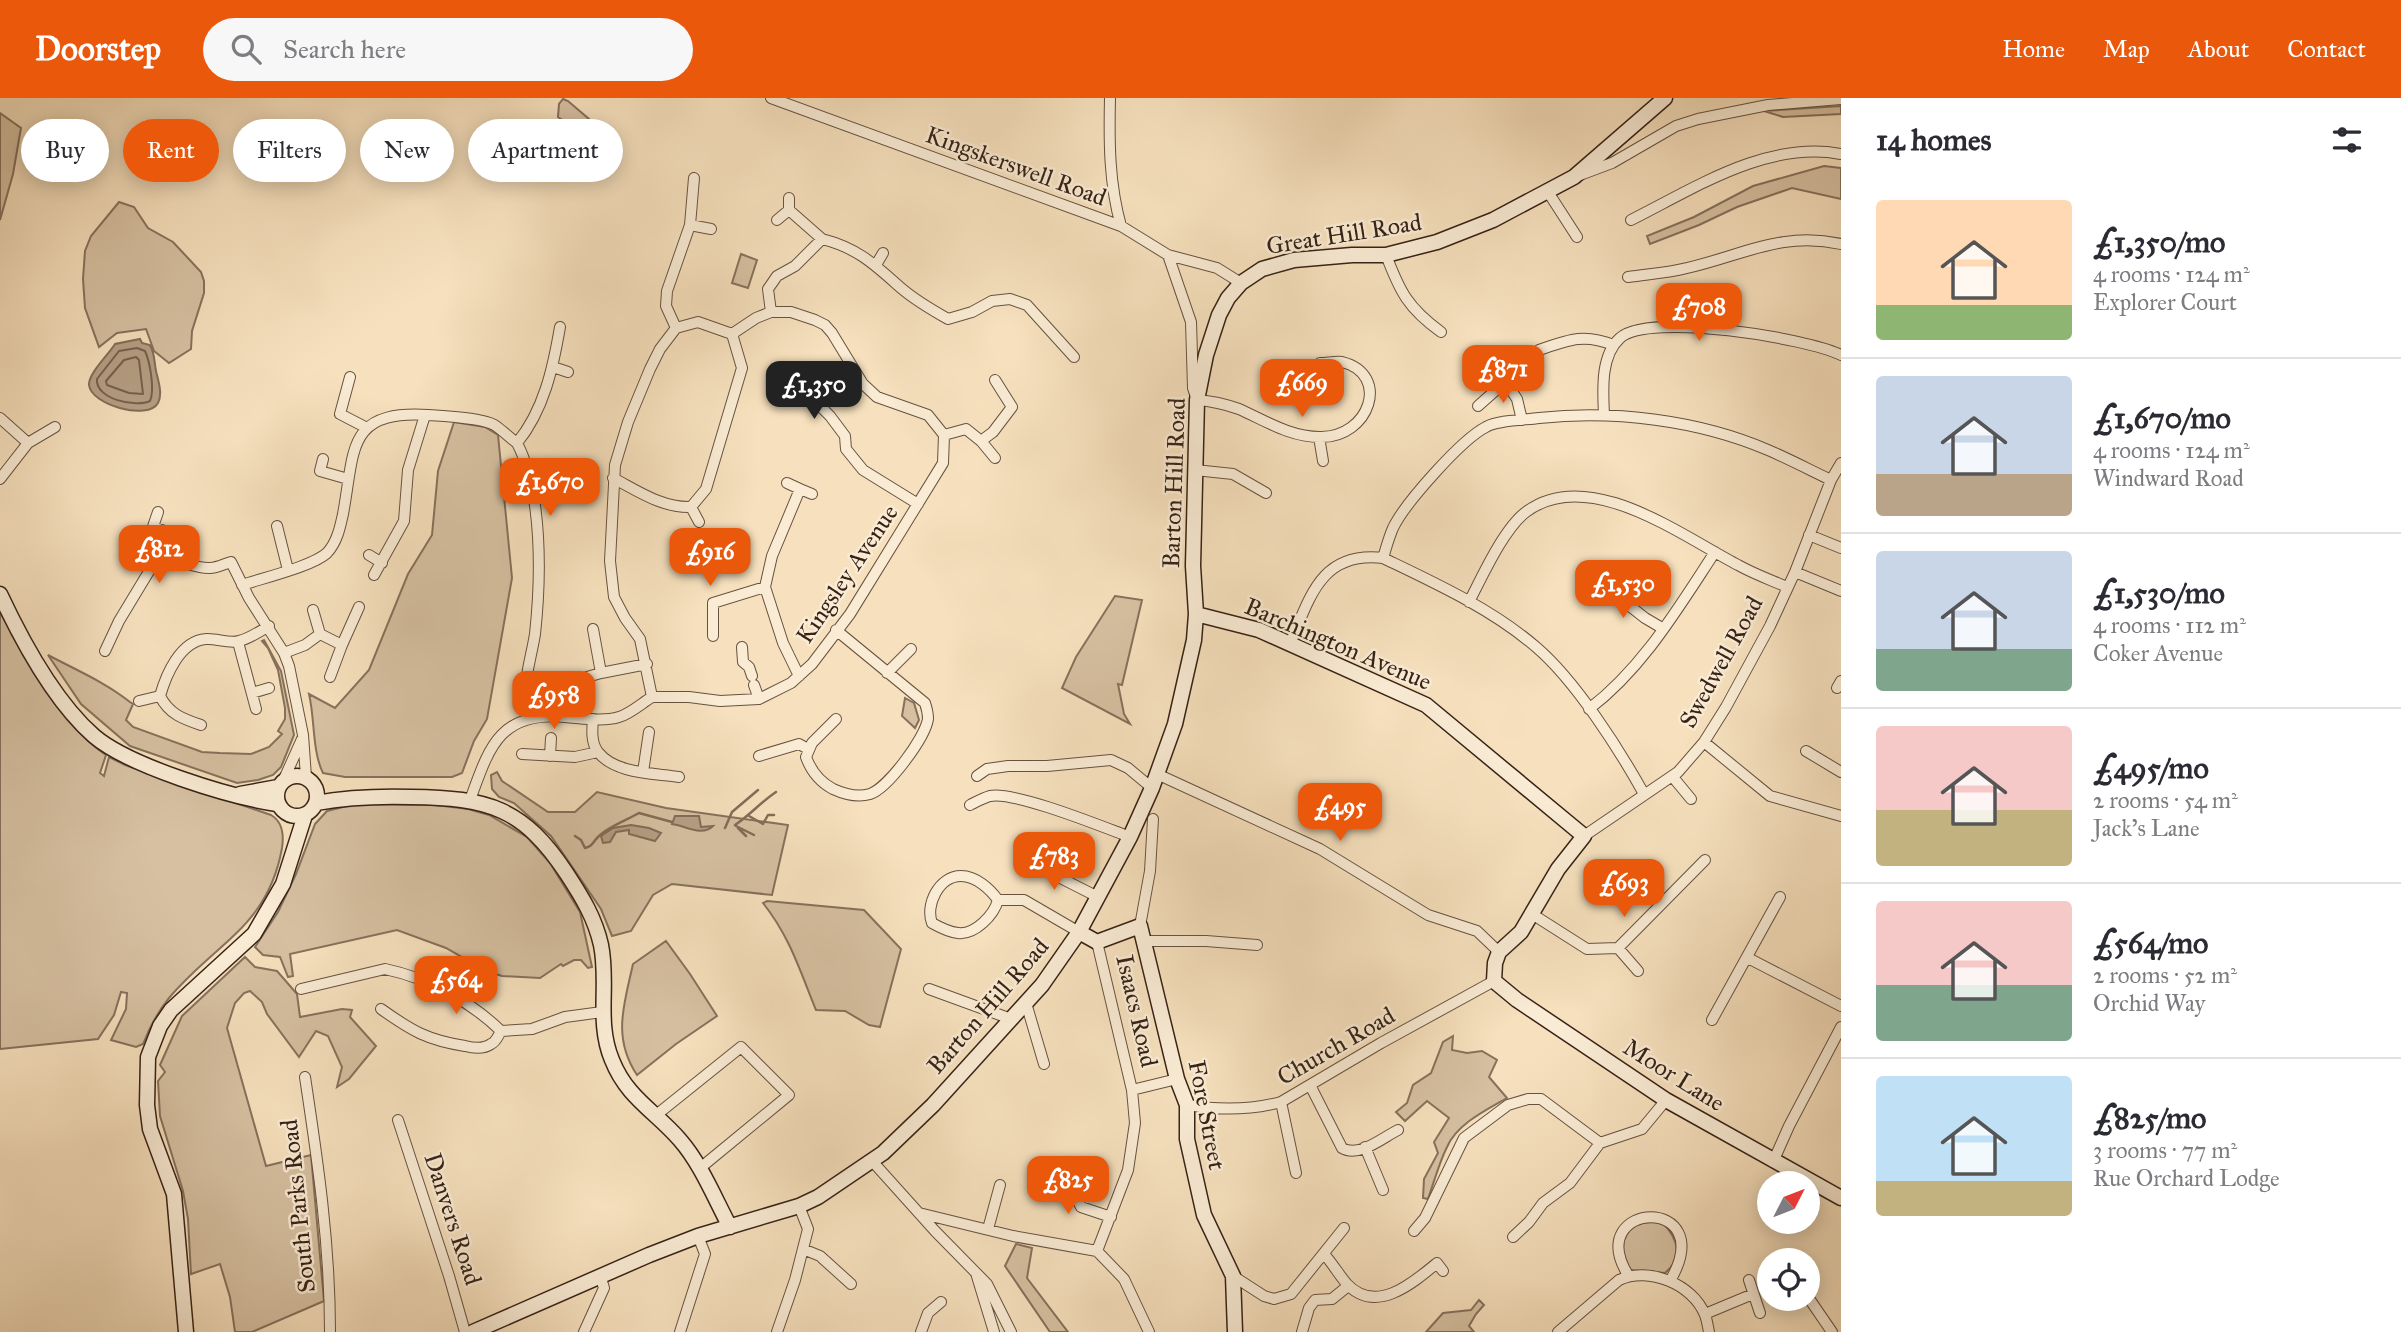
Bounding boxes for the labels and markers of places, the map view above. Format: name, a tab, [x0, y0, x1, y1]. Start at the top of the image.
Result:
pin: £708	[1658, 284, 1740, 343]
pin: £871	[1462, 345, 1544, 405]
pin: £669	[1261, 360, 1343, 419]
pin: £1,350	[757, 362, 871, 421]
pin: £1,670	[493, 458, 607, 518]
pin: £812	[118, 526, 200, 585]
pin: £916	[669, 528, 751, 588]
pin: £1,530	[1566, 560, 1680, 620]
pin: £958	[513, 672, 595, 731]
pin: £495	[1299, 784, 1381, 843]
pin: £783	[1013, 832, 1095, 892]
pin: £693	[1583, 860, 1665, 919]
pin: £564	[415, 956, 497, 1016]
pin: £825	[1027, 1156, 1109, 1216]

